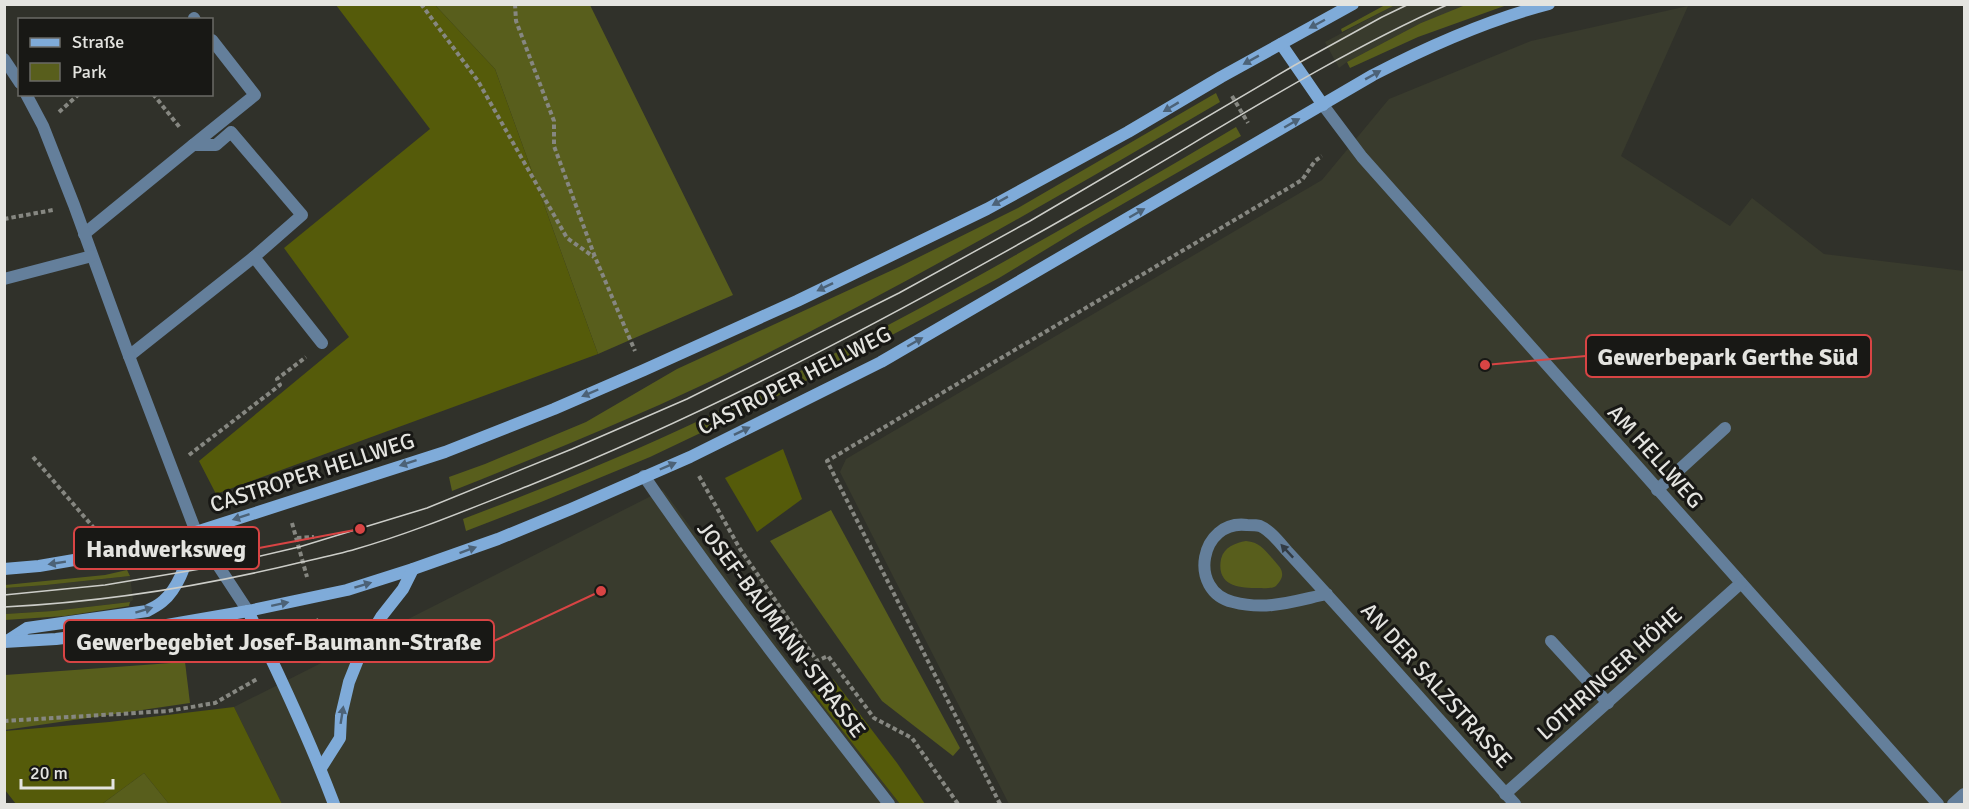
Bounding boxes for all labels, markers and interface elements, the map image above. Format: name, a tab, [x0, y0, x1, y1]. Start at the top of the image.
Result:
legend	[18, 18, 213, 96]
one-way arrow	[1308, 19, 1325, 29]
text: Straße	[72, 31, 124, 53]
one-way arrow	[1243, 55, 1259, 66]
text: Park	[72, 61, 107, 83]
one-way arrow	[1365, 70, 1382, 80]
one-way arrow	[1162, 102, 1179, 112]
one-way arrow	[1283, 118, 1300, 128]
one-way arrow	[991, 196, 1008, 206]
one-way arrow	[1129, 208, 1146, 218]
one-way arrow	[817, 283, 834, 292]
street label: CASTROPER HELLWEG	[693, 320, 895, 441]
callout: Gewerbepark Gerthe Süd	[1586, 335, 1871, 377]
one-way arrow	[907, 336, 923, 347]
text: Gewerbepark Gerthe Süd	[1598, 342, 1859, 372]
one-way arrow	[581, 389, 598, 398]
street label: AM HELLWEG	[1602, 399, 1709, 514]
one-way arrow	[734, 426, 751, 436]
street label: CASTROPER HELLWEG	[206, 427, 418, 518]
one-way arrow	[399, 459, 417, 469]
one-way arrow	[659, 462, 676, 471]
one-way arrow	[232, 513, 250, 522]
street label: JOSEF-BAUMANN-STRASSE	[691, 516, 872, 743]
callout: Handwerksweg	[74, 527, 259, 569]
text: Handwerksweg	[86, 534, 246, 564]
one-way arrow	[1280, 543, 1294, 558]
one-way arrow	[459, 544, 477, 554]
one-way arrow	[48, 558, 67, 567]
one-way arrow	[354, 580, 372, 589]
street label: AN DER SALZSTRASSE	[1355, 597, 1518, 774]
one-way arrow	[271, 599, 290, 608]
street label: LOTHRINGER HÖHE	[1531, 601, 1688, 746]
one-way arrow	[135, 605, 153, 614]
callout: Gewerbegebiet Josef-Baumann-Straße	[64, 620, 494, 662]
text: Gewerbegebiet Josef-Baumann-Straße	[76, 627, 482, 657]
one-way arrow	[338, 706, 347, 725]
scale bar	[21, 752, 112, 790]
text: 20 m	[30, 762, 68, 784]

